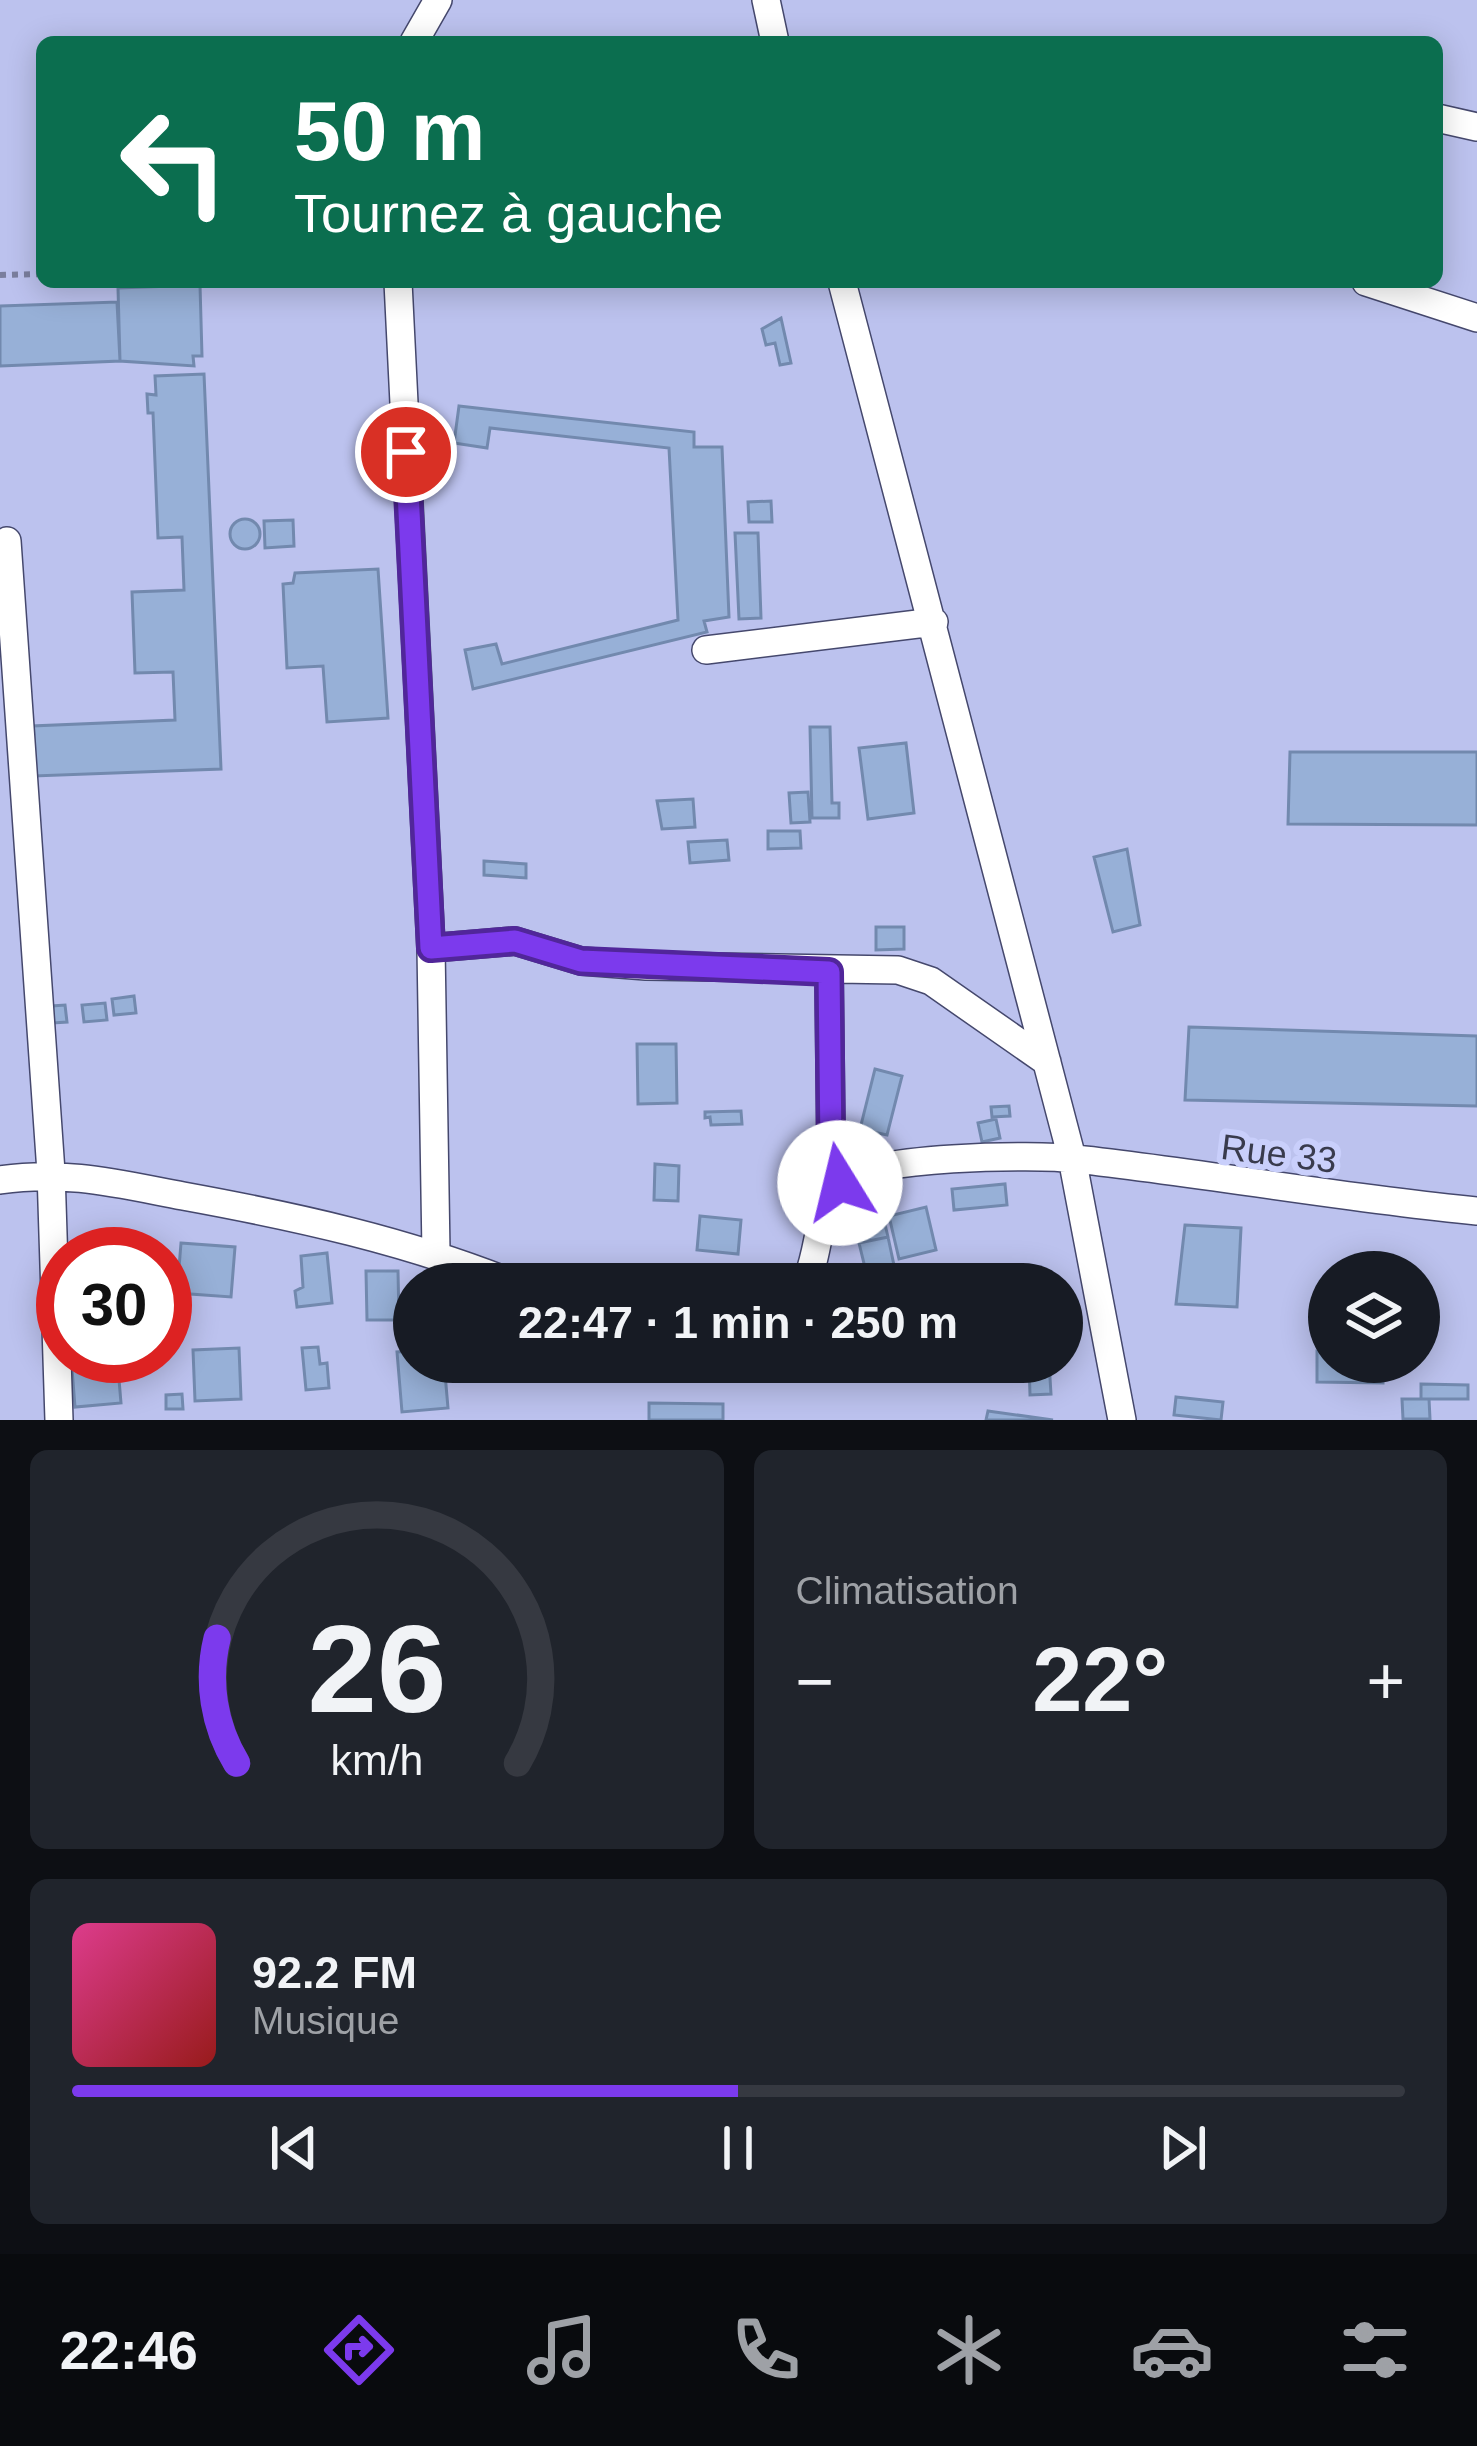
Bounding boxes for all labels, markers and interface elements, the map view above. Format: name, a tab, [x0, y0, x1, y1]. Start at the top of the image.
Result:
icon: left	[96, 84, 252, 240]
text: 50 m	[294, 84, 485, 178]
text: Tournez à gauche	[294, 183, 723, 243]
pin	[355, 401, 457, 503]
icon: arrive	[373, 419, 439, 485]
position arrow	[777, 1120, 903, 1246]
street label: Rue 33	[1219, 1126, 1339, 1181]
speed limit sign: 30	[36, 1227, 192, 1383]
map controls	[1308, 1251, 1440, 1383]
button: layers	[1308, 1251, 1440, 1383]
text: 22:47 · 1 min · 250 m	[518, 1297, 958, 1348]
text: Climatisation	[796, 1569, 1019, 1612]
text: 26	[307, 1599, 446, 1738]
text: 22°	[1032, 1630, 1168, 1730]
text: −	[796, 1644, 834, 1718]
text: +	[1366, 1644, 1405, 1718]
text: km/h	[330, 1735, 423, 1783]
text: 92.2 FM	[252, 1947, 417, 1998]
text: Musique	[252, 1999, 399, 2042]
icon: previous	[261, 2115, 327, 2181]
icon: pause	[705, 2115, 771, 2181]
icon: next	[1150, 2115, 1216, 2181]
icon: directions	[317, 2308, 401, 2392]
icon: music	[520, 2308, 604, 2392]
icon: phone	[724, 2308, 808, 2392]
icon: climate	[927, 2308, 1011, 2392]
icon: car	[1130, 2308, 1214, 2392]
icon: filters	[1333, 2308, 1417, 2392]
text: 22:46	[60, 2320, 198, 2380]

